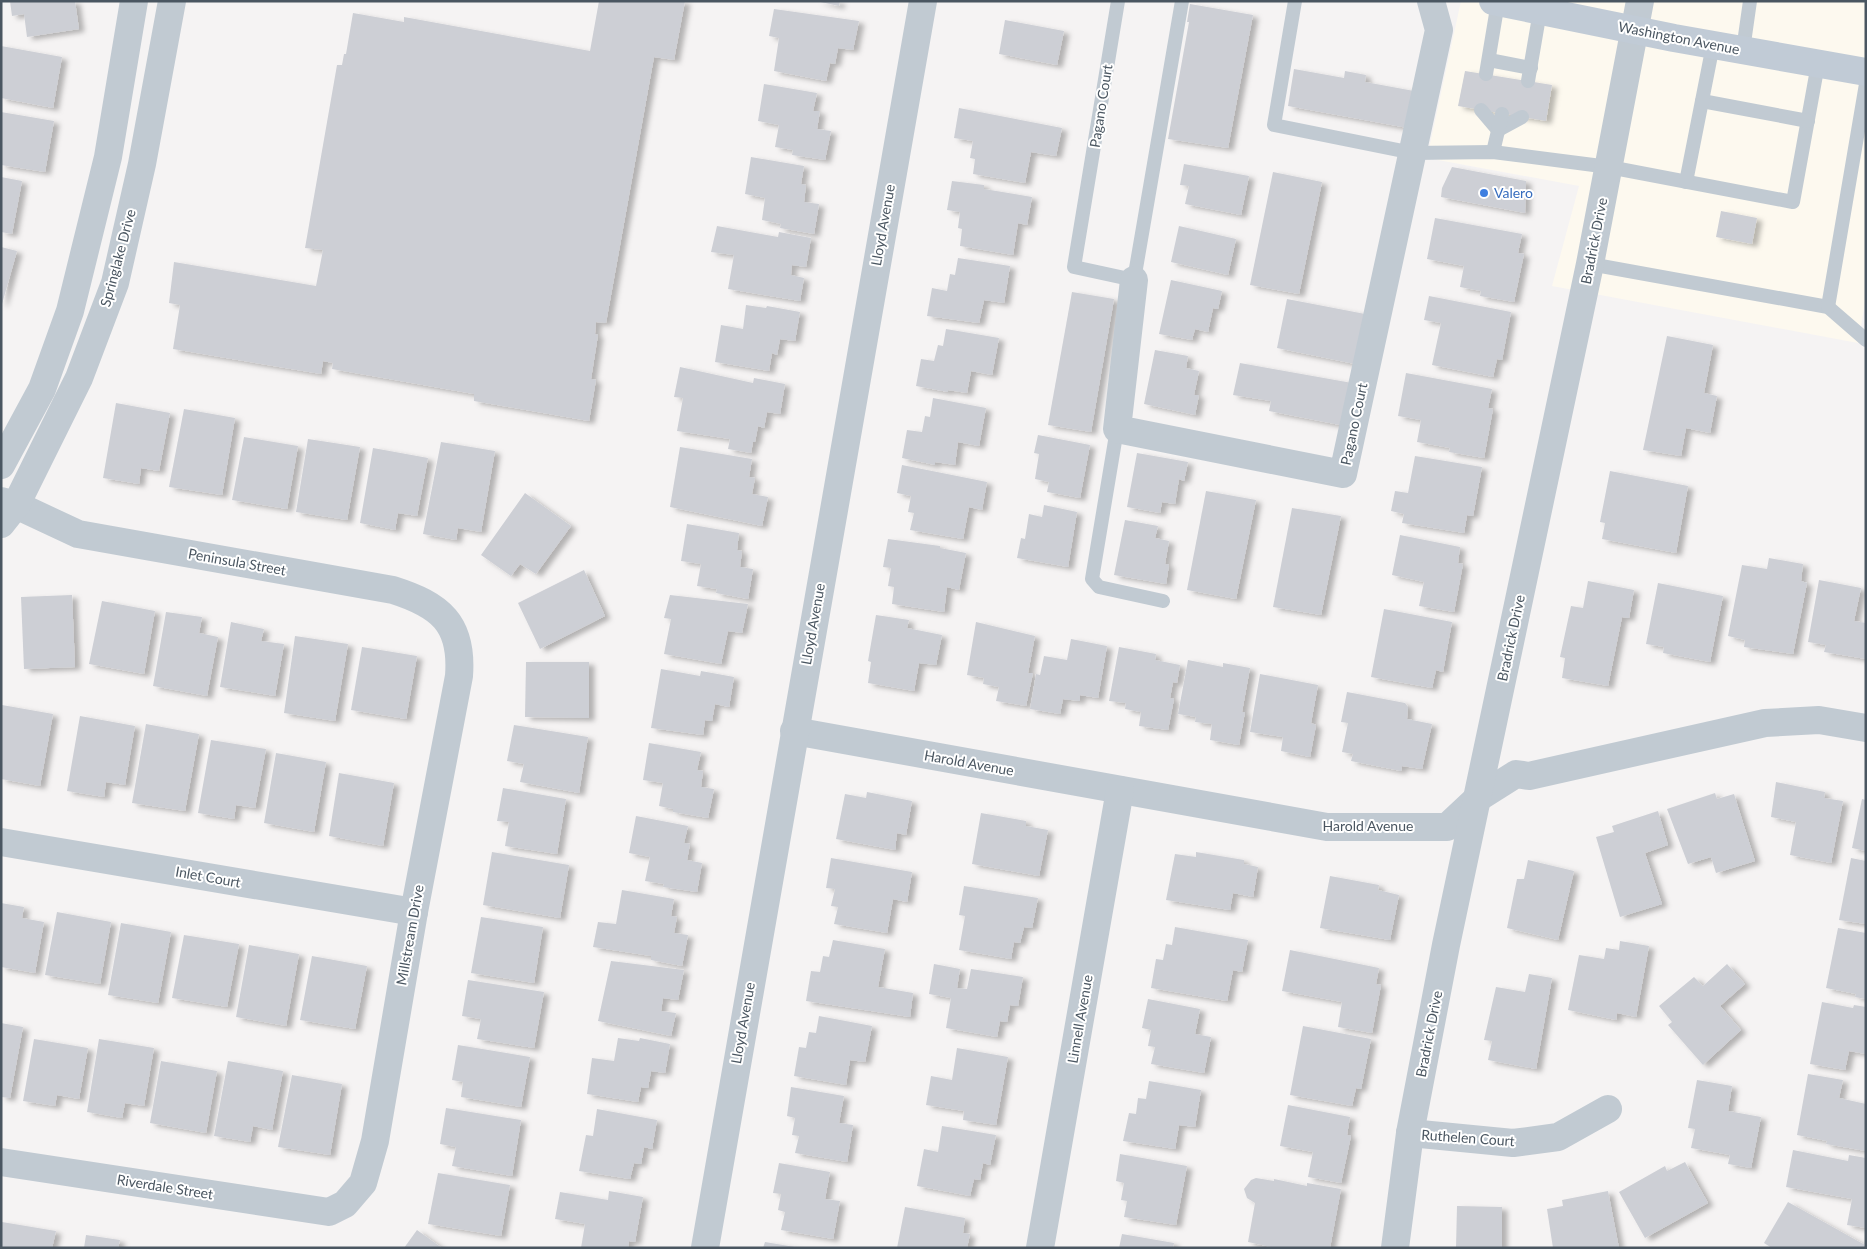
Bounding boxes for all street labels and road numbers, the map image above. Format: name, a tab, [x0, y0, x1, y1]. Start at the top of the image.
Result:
street label: Washington Avenue	[1617, 17, 1741, 58]
street label: Pagano Court	[1086, 63, 1115, 149]
street label: Lloyd Avenue	[867, 183, 898, 267]
street label: Bradrick Drive	[1577, 196, 1610, 286]
street label: Springlake Drive	[96, 207, 139, 308]
street label: Pagano Court	[1336, 381, 1371, 467]
street label: Peninsula Street	[187, 545, 287, 578]
street label: Lloyd Avenue	[797, 582, 828, 666]
street label: Bradrick Drive	[1493, 593, 1528, 683]
street label: Harold Avenue	[923, 746, 1015, 779]
street label: Harold Avenue	[1323, 817, 1413, 834]
street label: Inlet Court	[174, 862, 242, 891]
street label: Millstream Drive	[392, 883, 427, 986]
street label: Linnell Avenue	[1063, 973, 1096, 1065]
street label: Lloyd Avenue	[727, 981, 758, 1065]
street label: Bradrick Drive	[1412, 989, 1445, 1079]
street label: Ruthelen Court	[1421, 1126, 1515, 1149]
street label: Riverdale Street	[116, 1171, 214, 1203]

